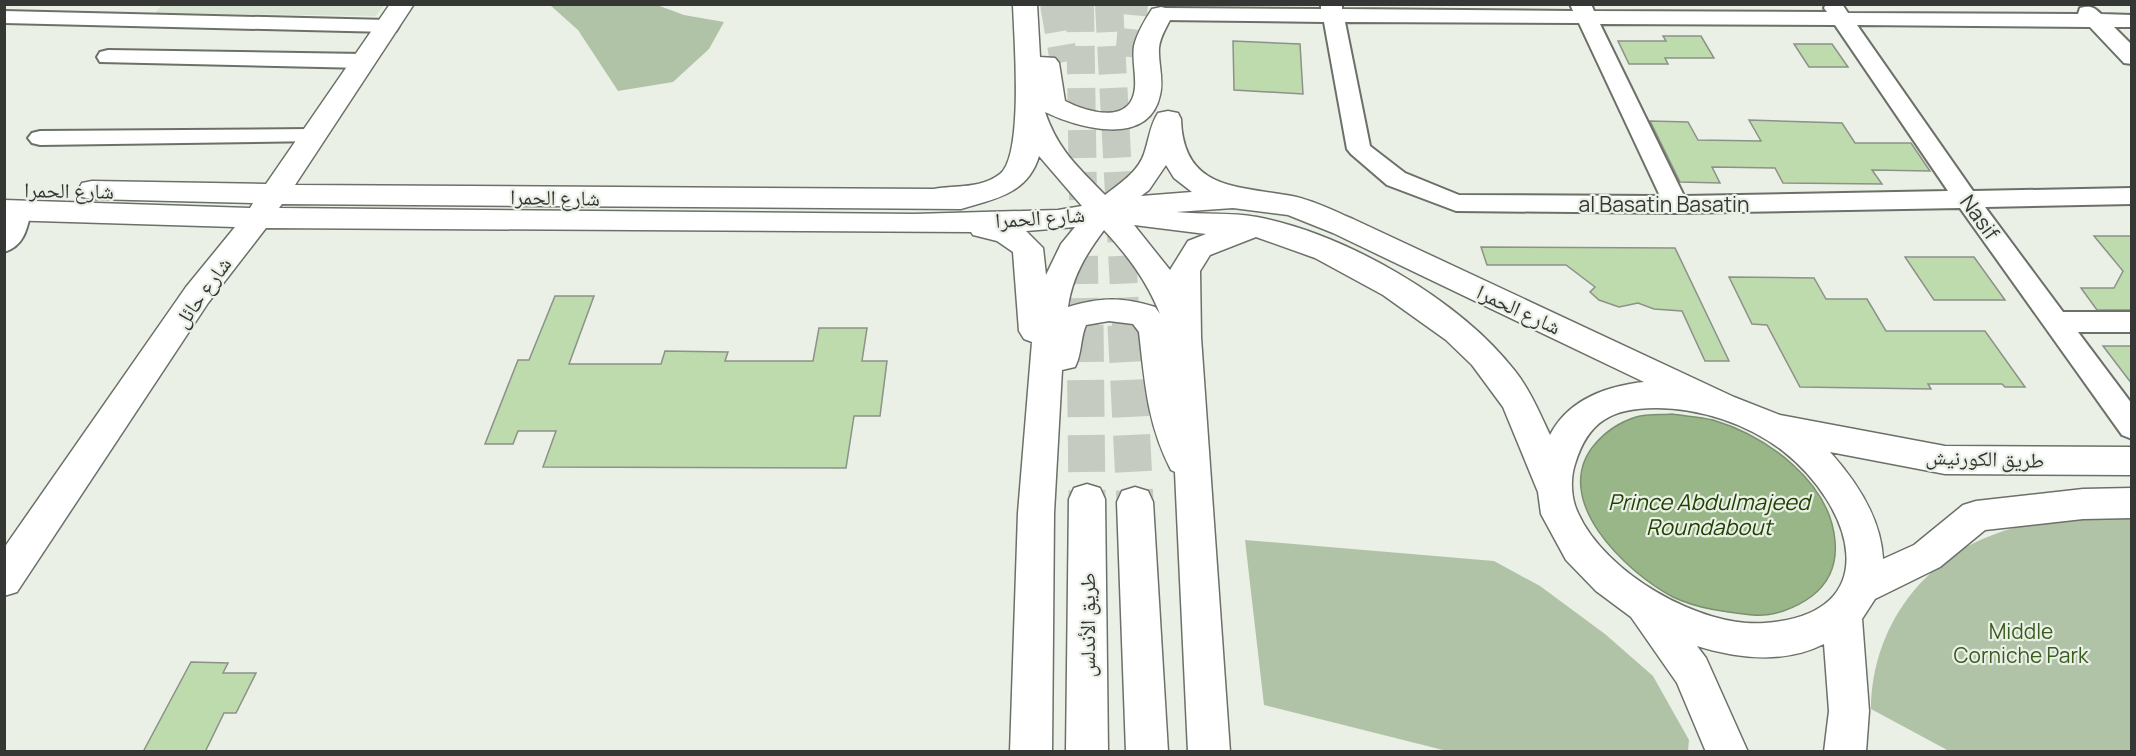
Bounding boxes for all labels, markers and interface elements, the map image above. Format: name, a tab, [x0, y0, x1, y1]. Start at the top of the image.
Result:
street label: شارع الحمرا	[24, 175, 114, 205]
street label: شارع الحمرا	[510, 182, 600, 212]
street label: Nasif	[1954, 189, 2006, 246]
street label: al Basatin Basatin	[1578, 190, 1750, 218]
street label: شارع الحمرا	[994, 200, 1086, 234]
street label: شارع حائل	[167, 251, 237, 333]
street label: شارع الحمرا	[1472, 277, 1566, 341]
street label: طريق الكورنيش	[1925, 442, 2045, 474]
water label: Prince Abdulmajeed Roundabout	[1608, 487, 1813, 542]
street label: طريق الأندلس	[1073, 573, 1101, 677]
park label: Middle Corniche Park	[1954, 617, 2089, 669]

